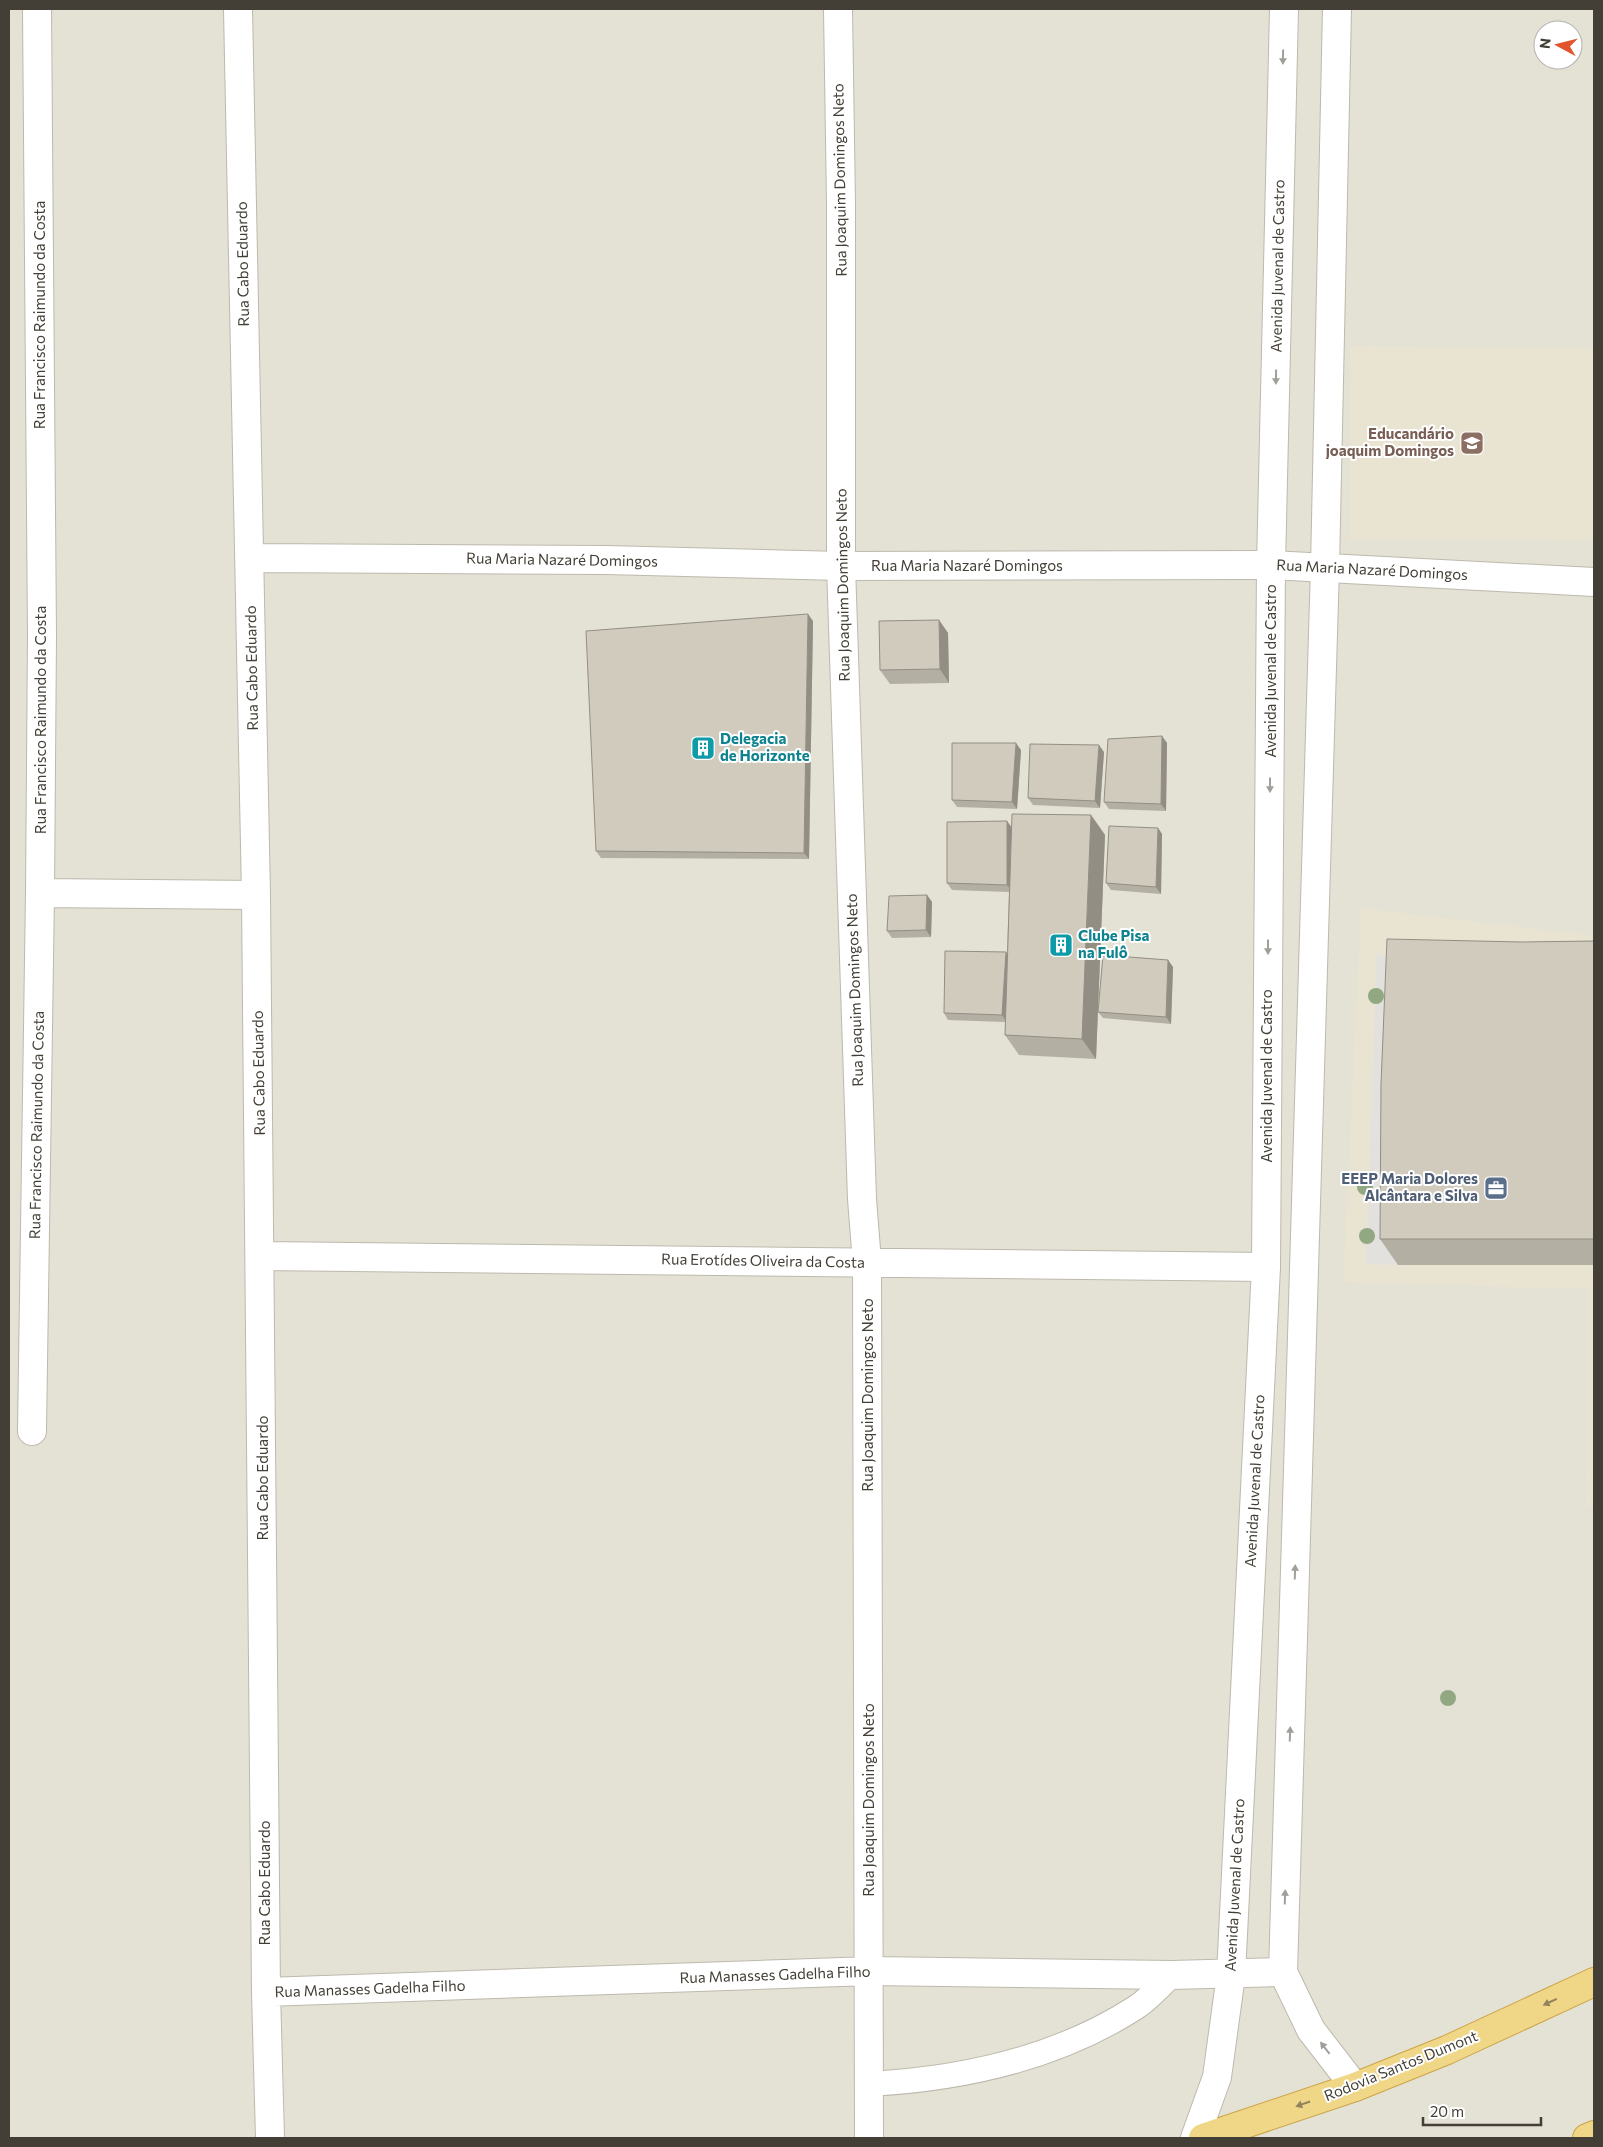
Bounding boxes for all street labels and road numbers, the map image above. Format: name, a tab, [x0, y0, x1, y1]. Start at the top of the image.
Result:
street label: Rua Joaquim Domingos Neto	[828, 83, 850, 277]
street label: Avenida Juvenal de Castro	[1266, 179, 1288, 353]
street label: Rua Francisco Raimundo da Costa	[30, 201, 48, 429]
street label: Rua Cabo Eduardo	[232, 201, 252, 327]
street label: Rua Joaquim Domingos Neto	[831, 488, 853, 682]
street label: Rua Maria Nazaré Domingos	[466, 548, 658, 570]
street label: Rua Maria Nazaré Domingos	[1276, 555, 1468, 583]
street label: Rua Maria Nazaré Domingos	[871, 556, 1063, 574]
street label: Avenida Juvenal de Castro	[1261, 584, 1279, 758]
street label: Rua Cabo Eduardo	[241, 605, 261, 731]
street label: Rua Francisco Raimundo da Costa	[31, 606, 49, 834]
street label: Rua Joaquim Domingos Neto	[842, 893, 866, 1087]
street label: Avenida Juvenal de Castro	[1257, 989, 1275, 1163]
street label: Rua Cabo Eduardo	[248, 1010, 268, 1136]
street label: Rua Francisco Raimundo da Costa	[25, 1011, 47, 1239]
street label: Rua Erotídes Oliveira da Costa	[661, 1249, 865, 1271]
street label: Rua Joaquim Domingos Neto	[858, 1298, 876, 1492]
street label: Avenida Juvenal de Castro	[1240, 1394, 1268, 1568]
street label: Rua Cabo Eduardo	[253, 1415, 271, 1541]
street label: Rua Joaquim Domingos Neto	[859, 1703, 877, 1897]
street label: Avenida Juvenal de Castro	[1220, 1798, 1248, 1972]
street label: Rua Cabo Eduardo	[255, 1820, 273, 1946]
street label: Rua Manasses Gadelha Filho	[679, 1962, 871, 1986]
street label: Rua Manasses Gadelha Filho	[274, 1976, 466, 2000]
street label: Rodovia Santos Dumont	[1321, 2026, 1480, 2104]

